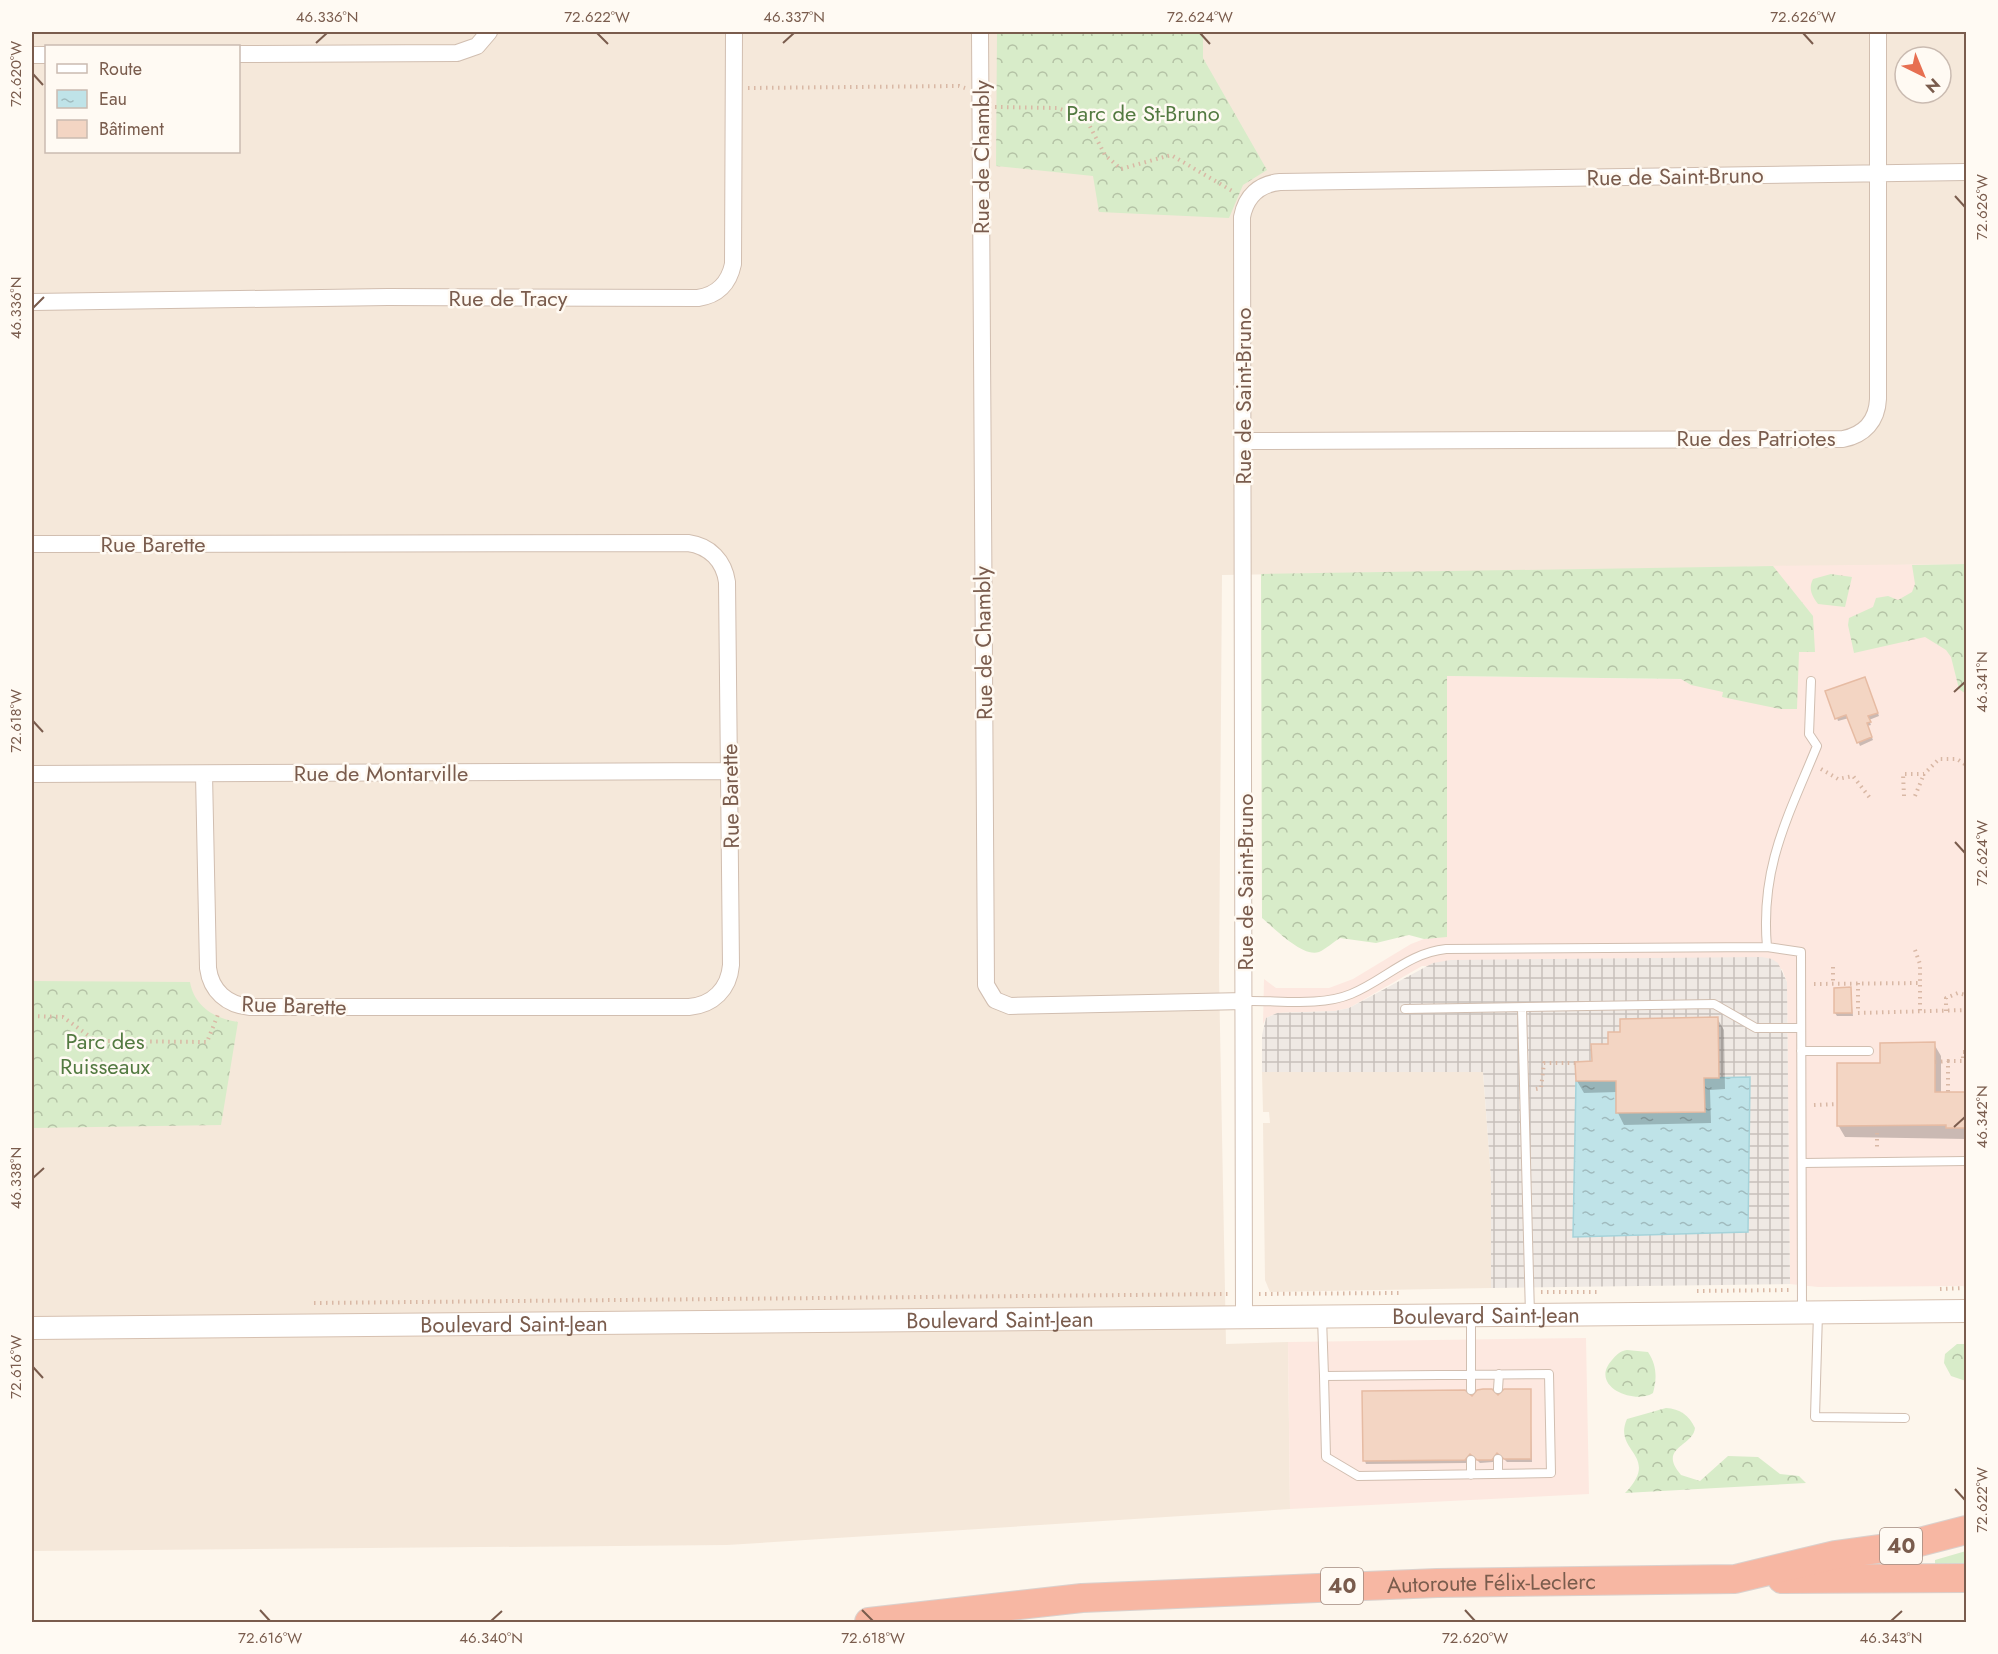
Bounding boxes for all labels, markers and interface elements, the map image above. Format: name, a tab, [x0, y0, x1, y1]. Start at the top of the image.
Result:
text: 46.336°N	[296, 6, 358, 28]
text: 72.622°W	[564, 6, 630, 28]
text: 46.337°N	[763, 6, 825, 28]
text: 72.624°W	[1167, 6, 1233, 28]
text: 72.626°W	[1770, 6, 1836, 28]
text: 72.620°W	[5, 41, 27, 107]
legend	[45, 45, 240, 153]
north arrow	[1893, 45, 1953, 105]
text: Route	[99, 56, 142, 82]
text: N	[1920, 73, 1945, 98]
street label: Rue de Chambly	[965, 80, 997, 234]
text: Eau	[99, 86, 127, 112]
park label: Parc de St-Bruno	[1066, 97, 1220, 129]
text: Bâtiment	[99, 116, 165, 142]
street label: Rue de Saint-Bruno	[1586, 158, 1764, 194]
text: 72.626°W	[1971, 174, 1993, 240]
text: 46.336°N	[5, 277, 27, 339]
street label: Rue de Tracy	[448, 282, 568, 314]
street label: Rue de Saint-Bruno	[1227, 307, 1259, 485]
street label: Rue des Patriotes	[1676, 422, 1836, 454]
street label: Rue Barette	[100, 528, 206, 560]
street label: Rue de Chambly	[966, 565, 1000, 720]
text: 46.341°N	[1971, 651, 1993, 713]
text: 72.618°W	[5, 689, 27, 753]
street label: Rue Barette	[713, 743, 747, 849]
street label: Rue de Montarville	[294, 757, 468, 789]
street label: Rue de Saint-Bruno	[1229, 793, 1261, 971]
text: 72.624°W	[1971, 820, 1993, 886]
street label: Rue Barette	[241, 987, 347, 1023]
park label: Parc des Ruisseaux	[60, 1025, 151, 1082]
text: 46.342°N	[1971, 1085, 1993, 1149]
text: 46.338°N	[5, 1147, 27, 1209]
street label: Boulevard Saint-Jean	[1392, 1298, 1580, 1332]
street label: Boulevard Saint-Jean	[906, 1303, 1094, 1336]
street label: Boulevard Saint-Jean	[420, 1307, 608, 1341]
text: 72.616°W	[5, 1335, 27, 1399]
text: 72.622°W	[1971, 1467, 1993, 1533]
road number: 40	[1880, 1528, 1922, 1564]
street label: Autoroute Félix-Leclerc	[1386, 1565, 1596, 1601]
road number: 40	[1321, 1568, 1363, 1604]
text: 72.616°W	[238, 1627, 302, 1649]
text: 46.340°N	[459, 1627, 523, 1649]
text: 72.618°W	[841, 1627, 905, 1649]
text: 72.620°W	[1442, 1627, 1508, 1649]
text: 46.343°N	[1860, 1627, 1922, 1649]

